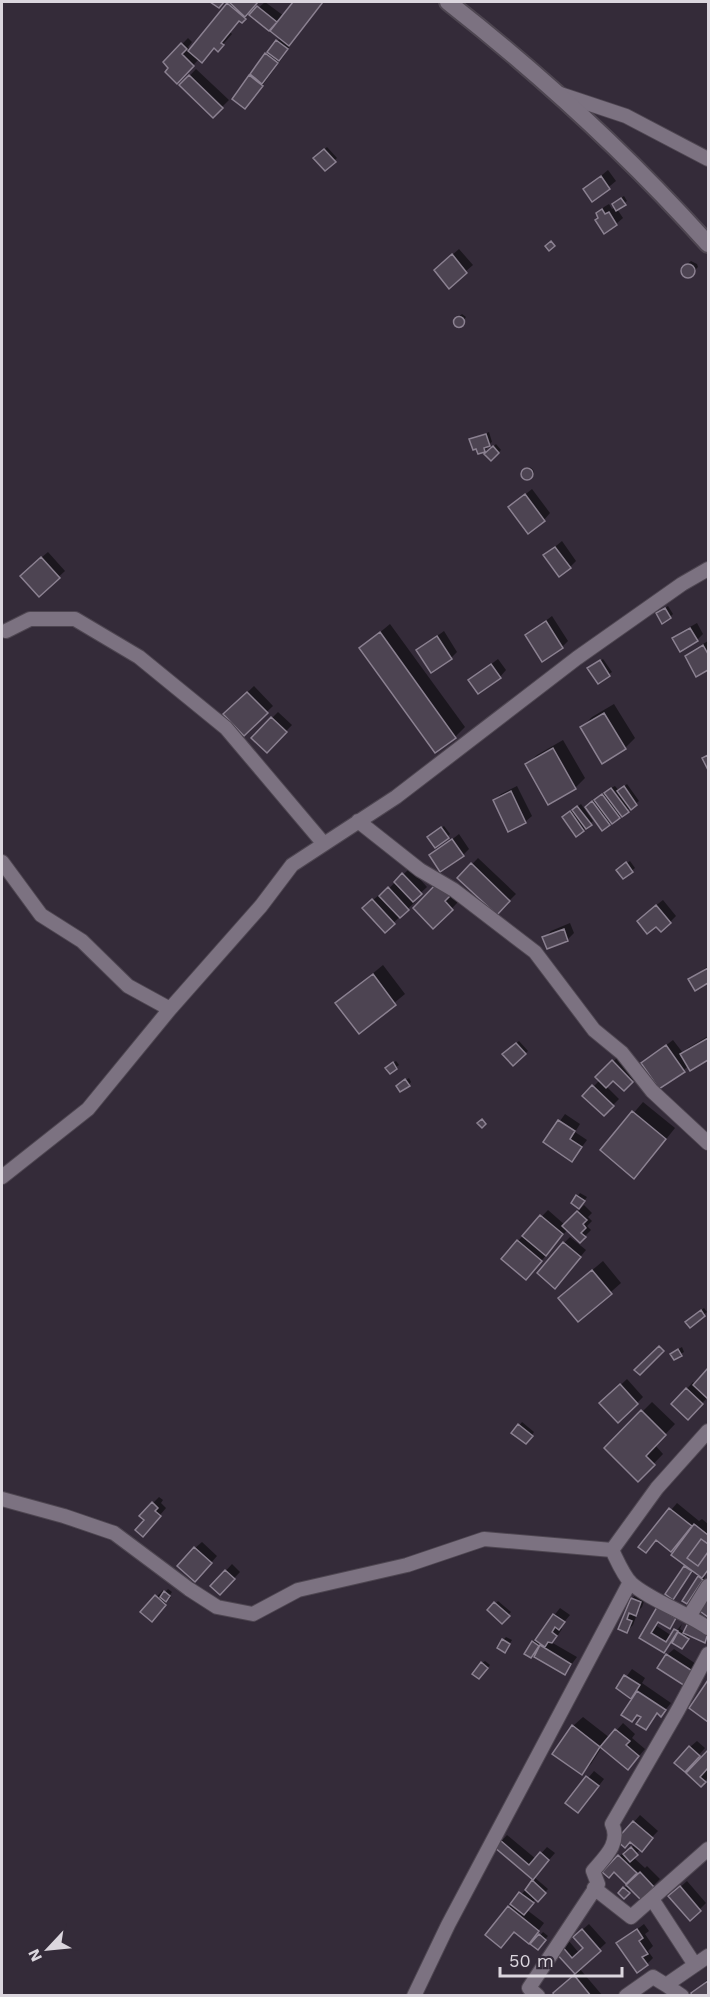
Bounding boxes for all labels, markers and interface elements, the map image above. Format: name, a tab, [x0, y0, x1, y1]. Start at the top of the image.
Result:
north arrow	[18, 1919, 78, 1979]
scale bar	[500, 1940, 622, 1978]
text: N	[24, 1946, 46, 1965]
text: 50 m	[509, 1950, 554, 1971]

